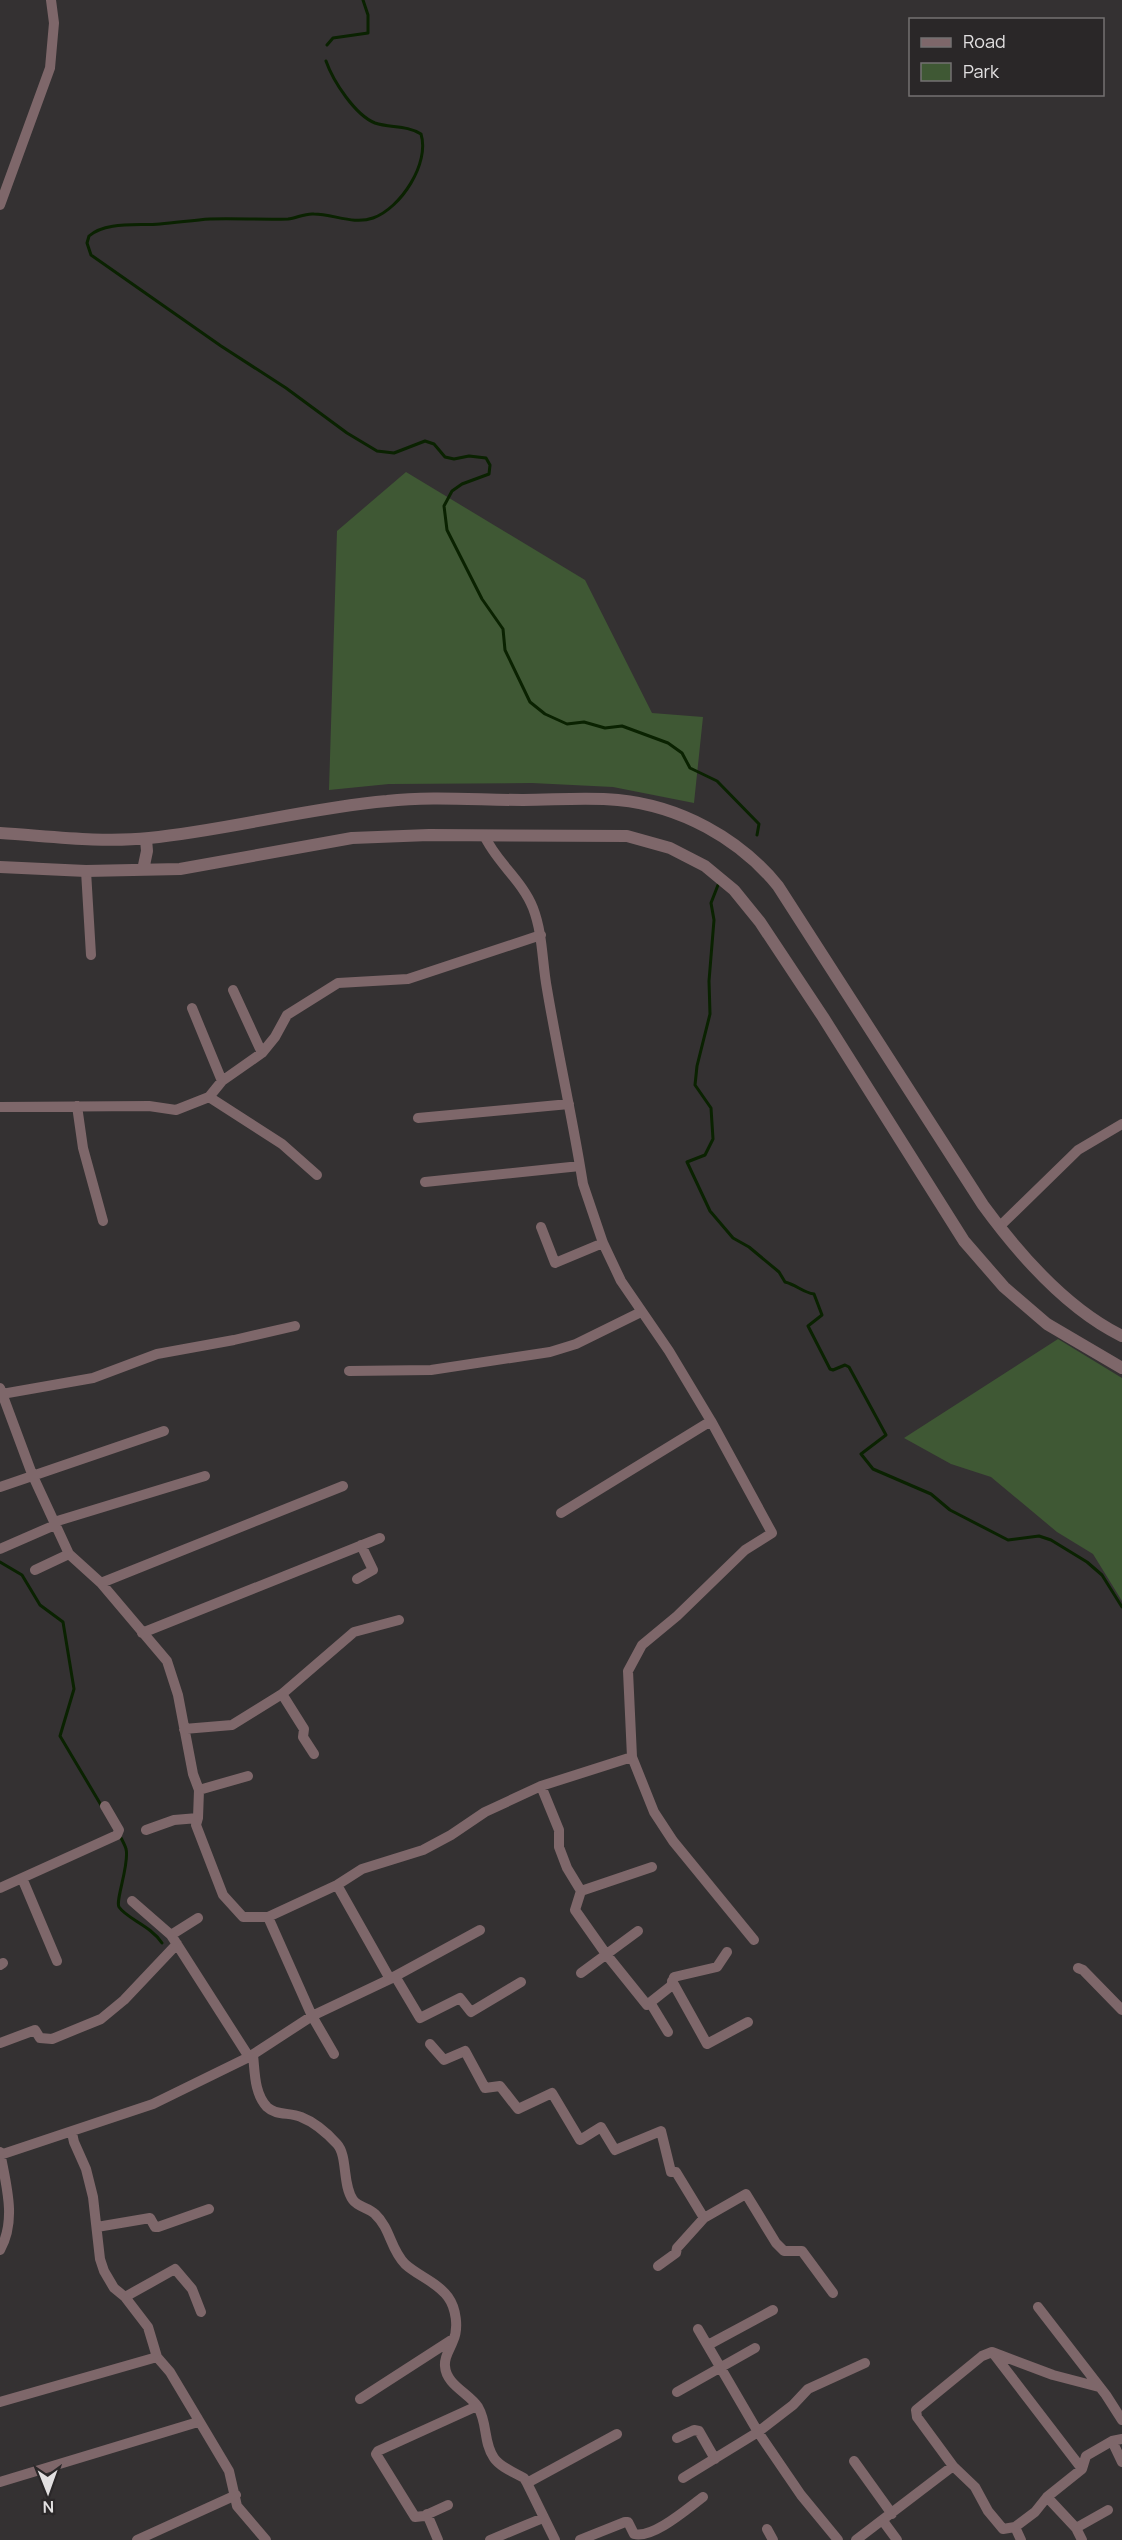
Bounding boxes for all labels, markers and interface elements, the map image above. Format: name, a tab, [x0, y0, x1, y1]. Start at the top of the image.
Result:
legend	[909, 18, 1104, 96]
text: Road	[963, 29, 1006, 53]
text: Park	[963, 59, 1000, 83]
north arrow	[18, 2462, 78, 2522]
text: N	[42, 2496, 54, 2518]

